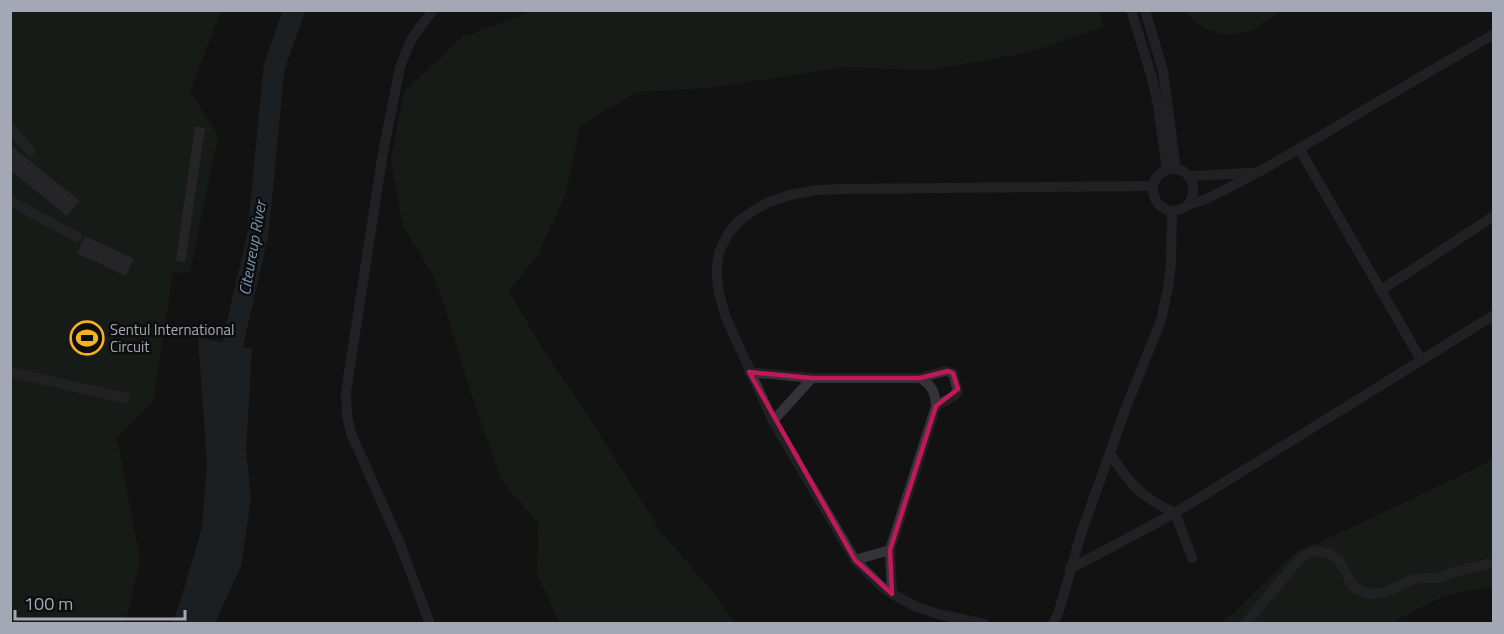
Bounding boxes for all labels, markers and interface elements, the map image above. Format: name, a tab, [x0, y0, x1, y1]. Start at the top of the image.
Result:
water label: Citeureup River	[232, 197, 272, 297]
place label: Sentul International Circuit	[110, 318, 235, 358]
sports icon: Sentul International Circuit	[69, 320, 105, 356]
scale bar	[15, 583, 184, 621]
text: 100 m	[24, 590, 73, 617]

